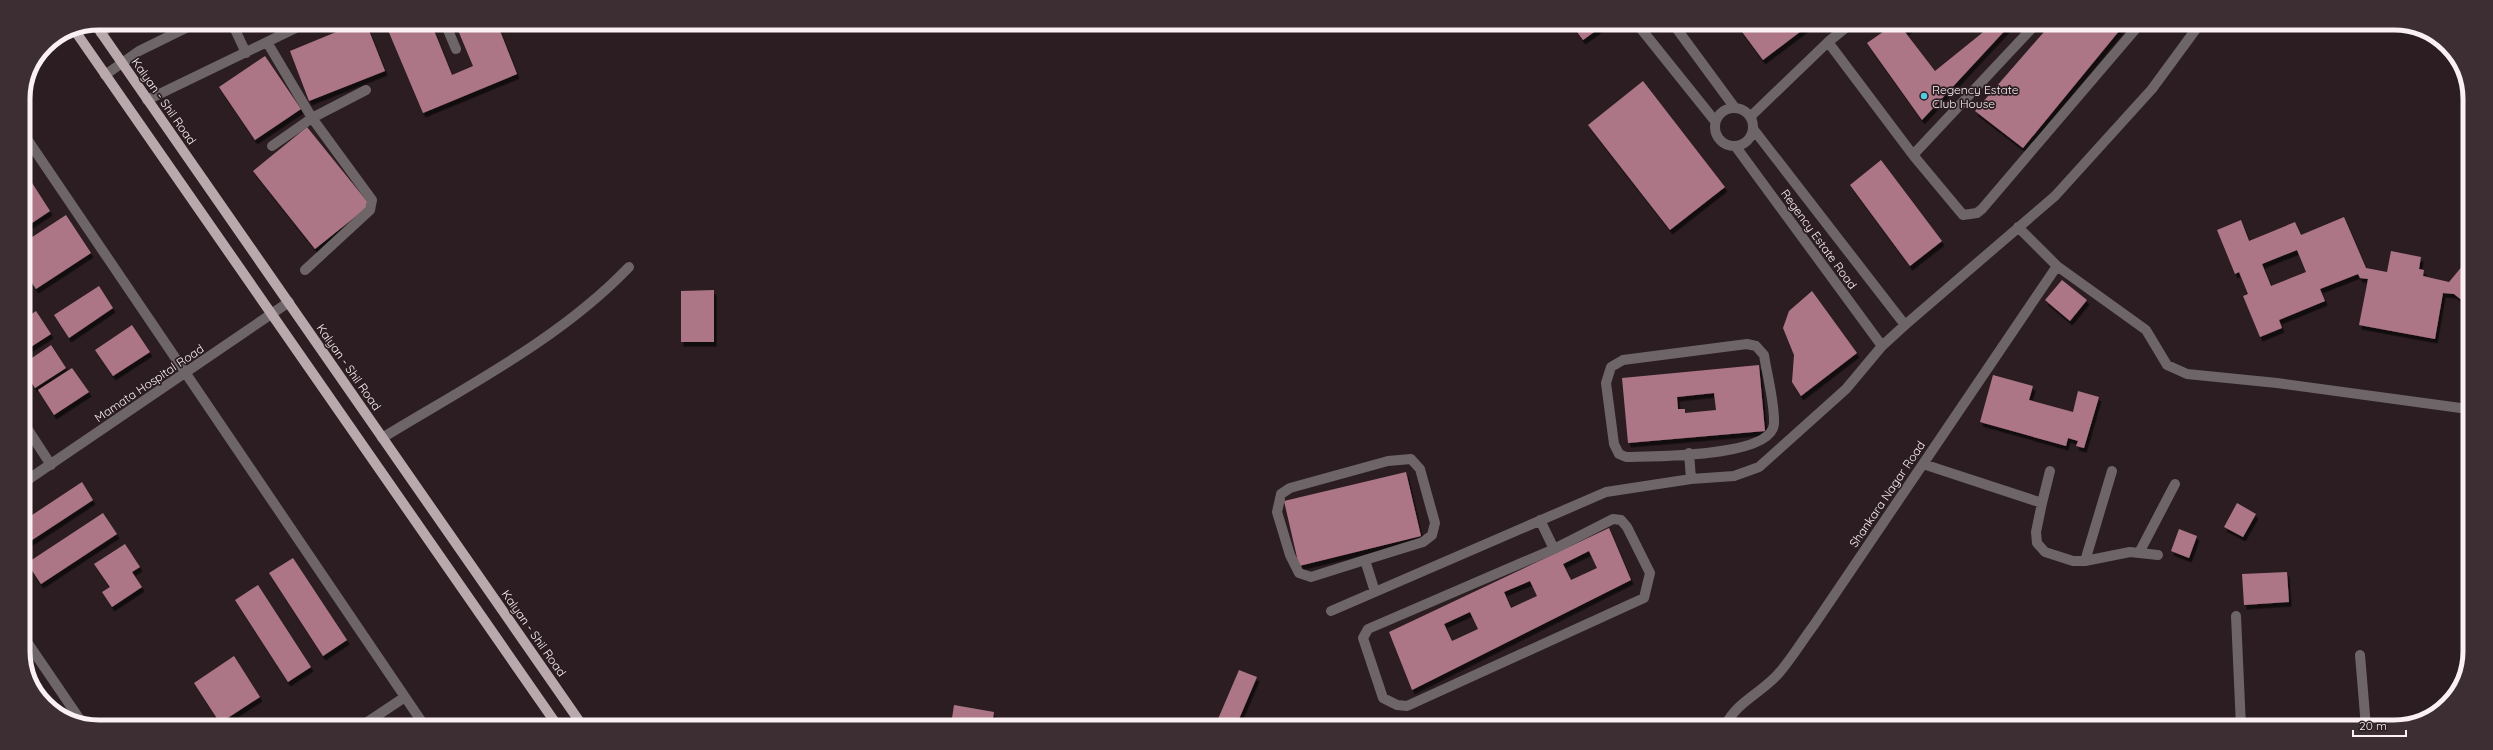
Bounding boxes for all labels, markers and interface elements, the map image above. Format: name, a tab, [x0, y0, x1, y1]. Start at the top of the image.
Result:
street label: Kalyan - Shil Road	[129, 55, 199, 147]
place label: Regency Estate Club House	[1932, 82, 2019, 111]
marker: Regency Estate Club House	[1919, 91, 1929, 101]
street label: Regency Estate Road	[1778, 186, 1860, 292]
street label: Kalyan - Shil Road	[314, 321, 384, 413]
street label: Mamata Hospital Road	[92, 341, 206, 425]
street label: Shankara Nagar Road	[1846, 438, 1928, 550]
street label: Kalyan - Shil Road	[499, 587, 569, 679]
scale bar	[2353, 712, 2406, 738]
text: 20 m	[2359, 718, 2387, 733]

